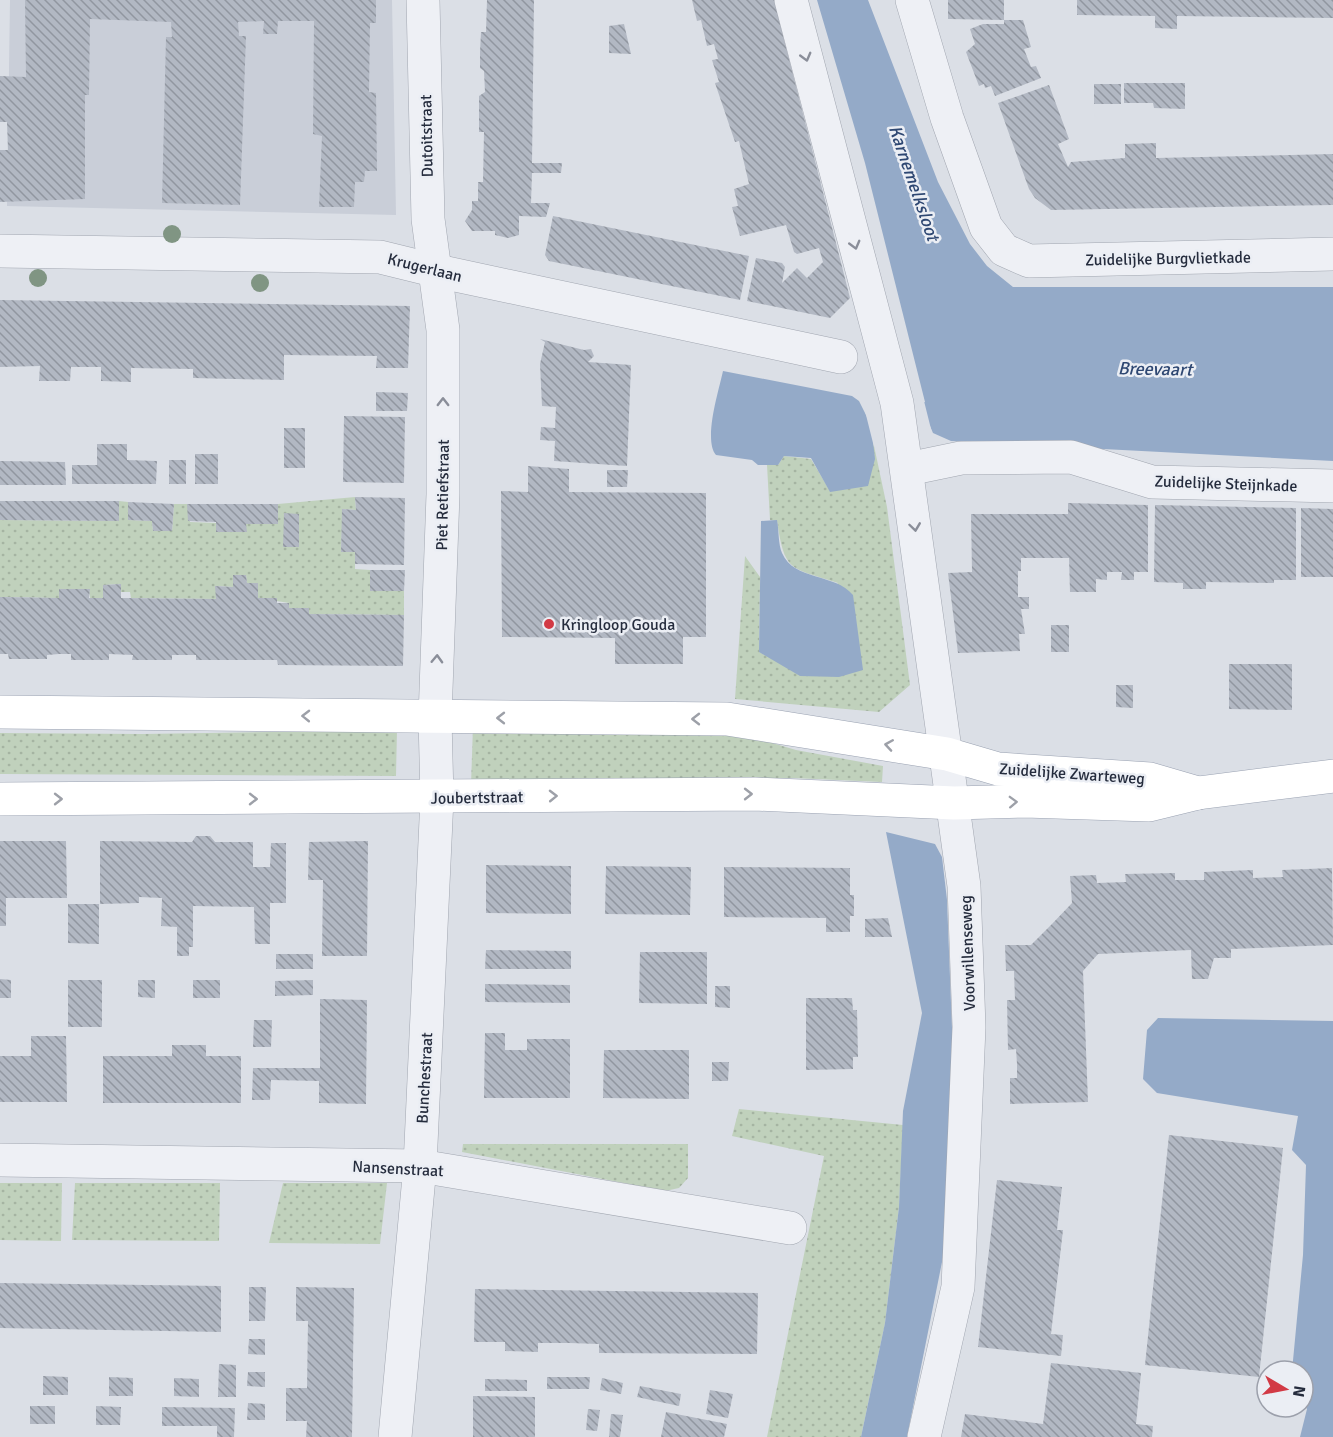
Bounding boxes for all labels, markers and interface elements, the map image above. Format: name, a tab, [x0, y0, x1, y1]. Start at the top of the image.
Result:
one-way arrow	[799, 51, 811, 61]
street label: Dutoitstraat	[416, 94, 438, 178]
water label: Karnemelksloot	[884, 122, 945, 246]
one-way arrow	[848, 240, 861, 250]
street label: Zuidelijke Burgvlietkade	[1085, 248, 1251, 270]
street label: Krugerlaan	[385, 249, 464, 287]
water label: Breevaart	[1118, 357, 1195, 381]
one-way arrow	[437, 397, 449, 406]
street label: Piet Retiefstraat	[432, 439, 454, 551]
street label: Zuidelijke Steijnkade	[1154, 472, 1298, 496]
one-way arrow	[909, 522, 921, 531]
place label: Kringloop Gouda	[561, 615, 675, 635]
marker: Kringloop Gouda	[542, 617, 556, 631]
one-way arrow	[431, 655, 444, 664]
one-way arrow	[302, 710, 311, 723]
one-way arrow	[497, 712, 506, 724]
one-way arrow	[692, 713, 701, 725]
one-way arrow	[885, 739, 895, 752]
street label: Zuidelijke Zwarteweg	[998, 759, 1145, 789]
street label: Joubertstraat	[431, 787, 524, 809]
one-way arrow	[744, 788, 753, 800]
one-way arrow	[549, 790, 558, 802]
one-way arrow	[54, 793, 63, 805]
one-way arrow	[249, 793, 258, 805]
one-way arrow	[1008, 795, 1017, 808]
street label: Voorwillenseweg	[956, 895, 980, 1011]
street label: Bunchestraat	[413, 1031, 437, 1124]
street label: Nansenstraat	[352, 1157, 445, 1181]
north arrow	[1255, 1359, 1315, 1419]
text: N	[1288, 1384, 1310, 1399]

